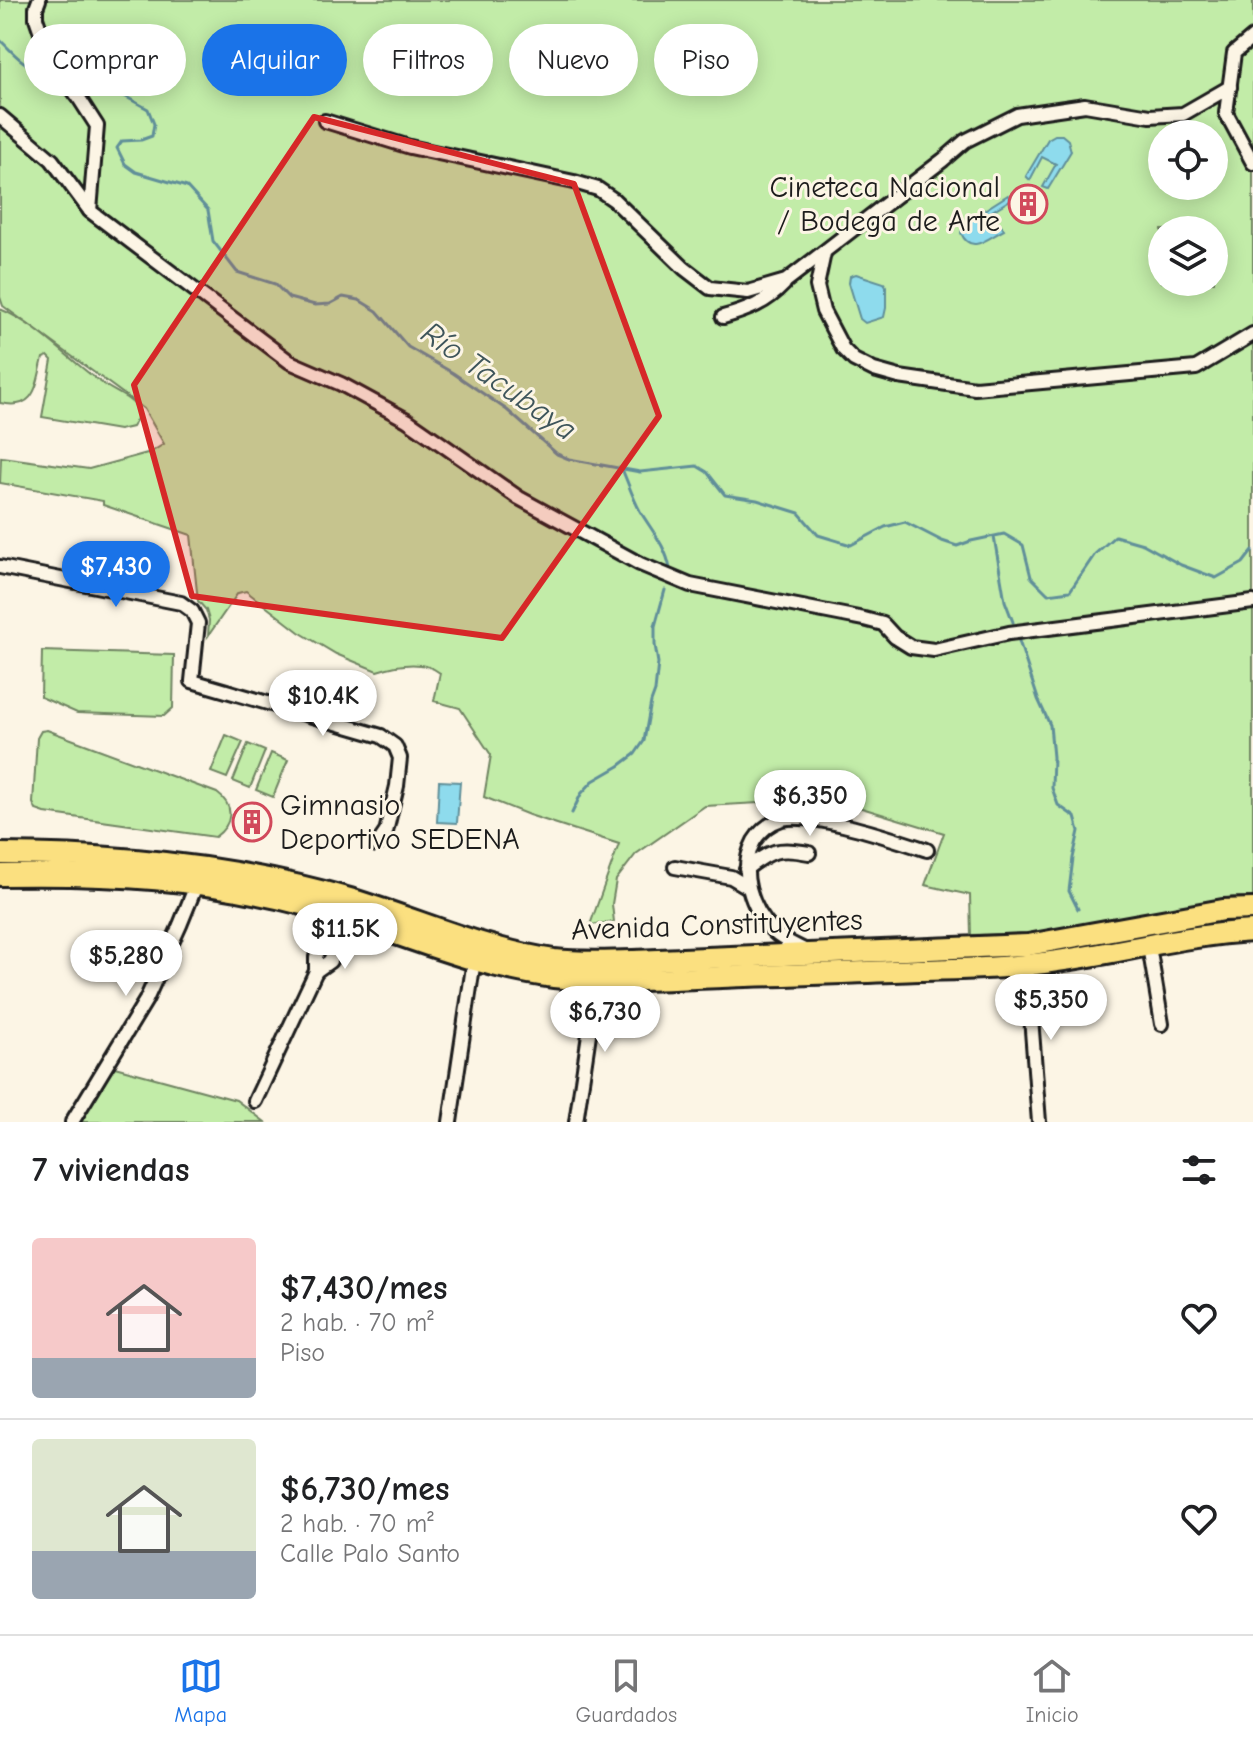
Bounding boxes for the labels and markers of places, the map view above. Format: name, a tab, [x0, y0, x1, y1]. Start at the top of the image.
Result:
place label: Cineteca Nacional / Bodega de Arte	[769, 170, 1000, 239]
building icon: Cineteca Nacional / Bodega de Arte	[1007, 183, 1049, 225]
pin: $7,430	[51, 541, 181, 609]
pin: $10.4K	[258, 670, 388, 738]
pin: $6,350	[745, 770, 875, 838]
place label: Gimnasio Deportivo SEDENA	[280, 788, 520, 857]
building icon: Gimnasio Deportivo SEDENA	[231, 801, 273, 843]
pin: $11.5K	[280, 903, 410, 971]
pin: $5,280	[61, 930, 191, 998]
pin: $5,350	[986, 974, 1116, 1042]
pin: $6,730	[540, 986, 670, 1054]

